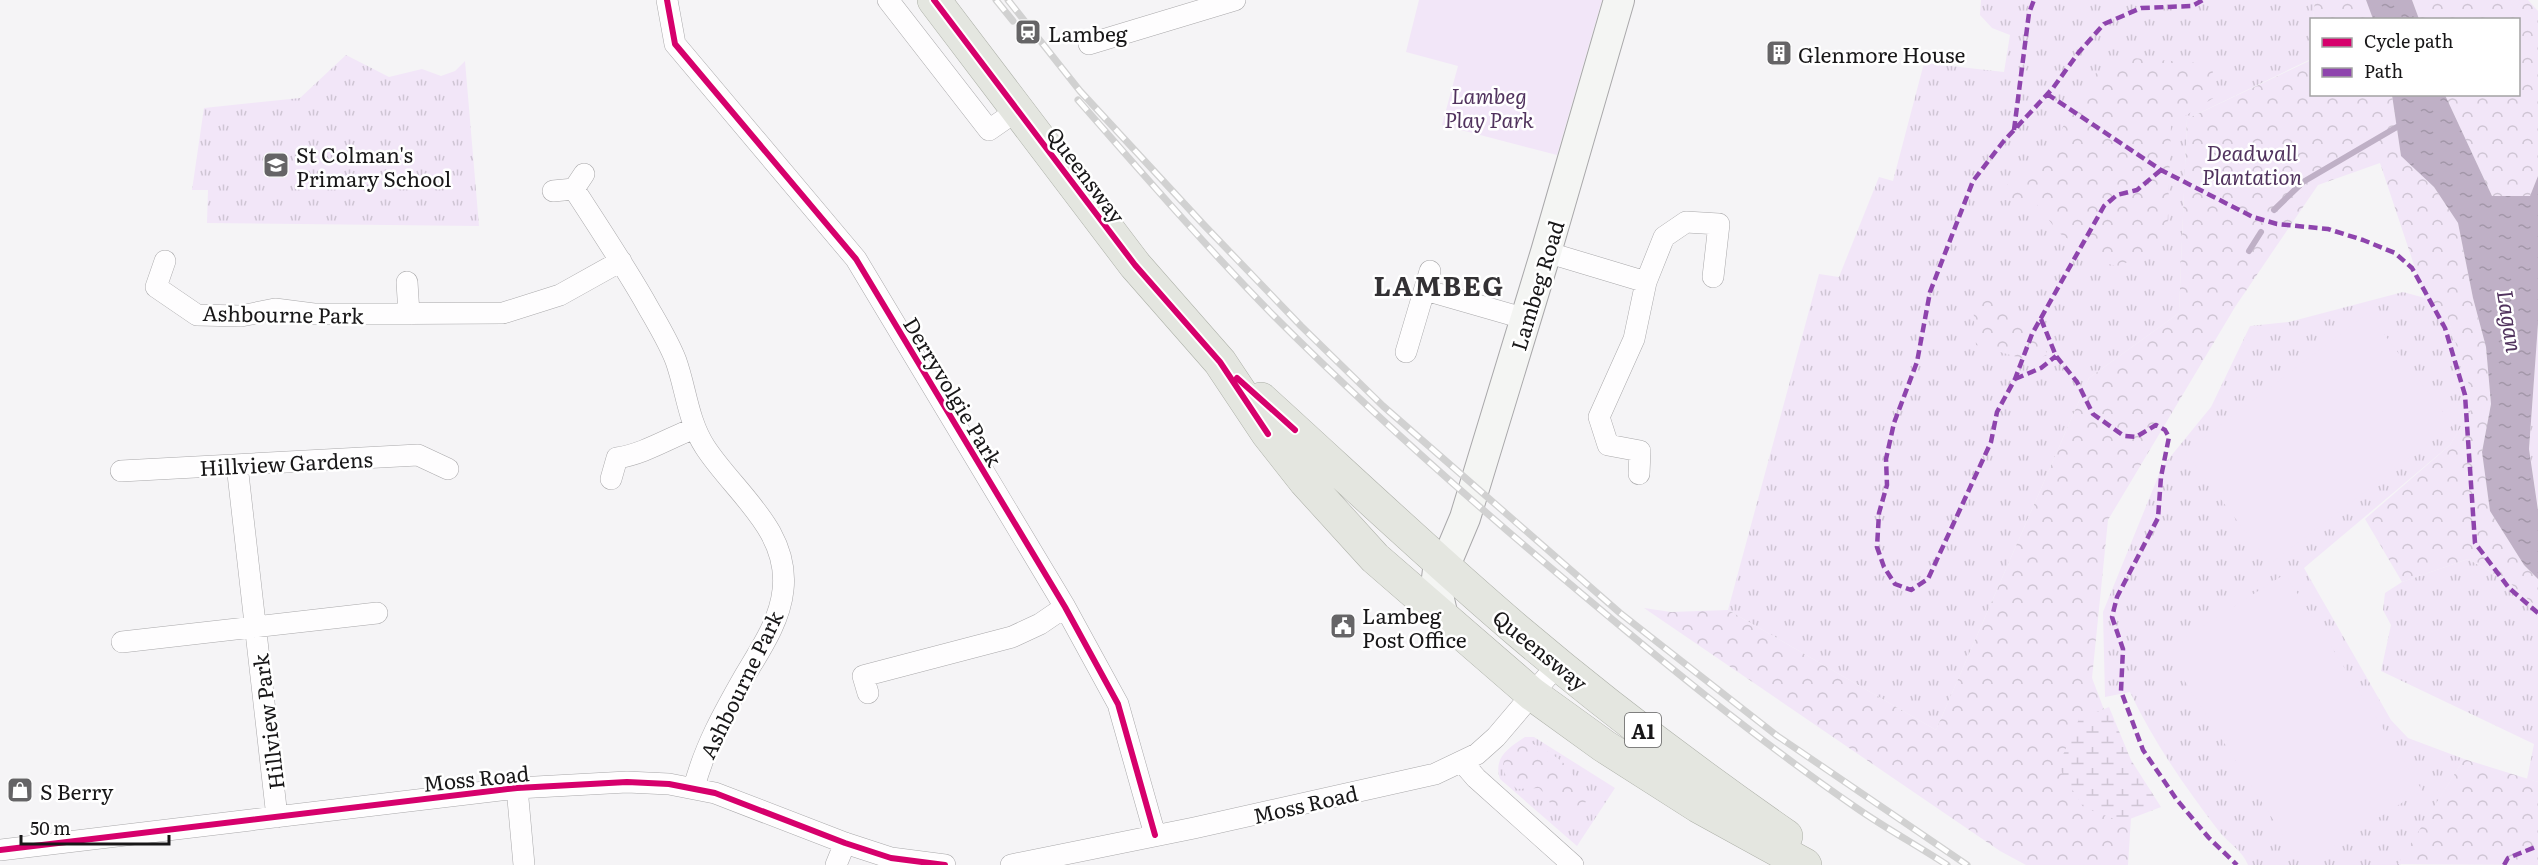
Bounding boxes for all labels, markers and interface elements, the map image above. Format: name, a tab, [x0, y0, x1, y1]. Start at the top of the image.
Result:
station icon: Lambeg	[1013, 17, 1043, 47]
place label: Lambeg	[1048, 17, 1128, 48]
legend	[2310, 18, 2520, 96]
text: Cycle path	[2364, 27, 2453, 54]
building icon: Glenmore House	[1764, 38, 1794, 68]
place label: Glenmore House	[1798, 38, 1966, 69]
text: Path	[2364, 57, 2403, 84]
park label: Lambeg Play Park	[1444, 79, 1534, 134]
street label: Queensway	[1040, 119, 1134, 230]
park label: Deadwall Plantation	[2202, 136, 2303, 191]
place label: St Colman's Primary School	[296, 138, 451, 193]
school or university icon: St Colman's Primary School	[261, 150, 291, 180]
street label: Lambeg Road	[1501, 216, 1571, 354]
district label: LAMBEG	[1374, 264, 1504, 304]
water label: Lagan	[2490, 287, 2532, 355]
street label: Ashbourne Park	[202, 296, 364, 330]
street label: Derryvolgie Park	[897, 310, 1011, 472]
street label: Hillview Gardens	[199, 442, 373, 482]
place label: Lambeg Post Office	[1362, 599, 1467, 654]
street label: Queensway	[1487, 601, 1596, 698]
street label: Ashbourne Park	[691, 605, 789, 763]
public building icon: Lambeg Post Office	[1328, 611, 1358, 641]
street label: Hillview Park	[243, 652, 291, 792]
road number: A1	[1625, 713, 1661, 747]
street label: Moss Road	[421, 756, 531, 798]
shop icon: S Berry	[5, 775, 35, 805]
place label: S Berry	[40, 775, 114, 806]
street label: Moss Road	[1249, 776, 1361, 830]
scale bar	[21, 808, 170, 846]
text: 50 m	[30, 814, 71, 841]

